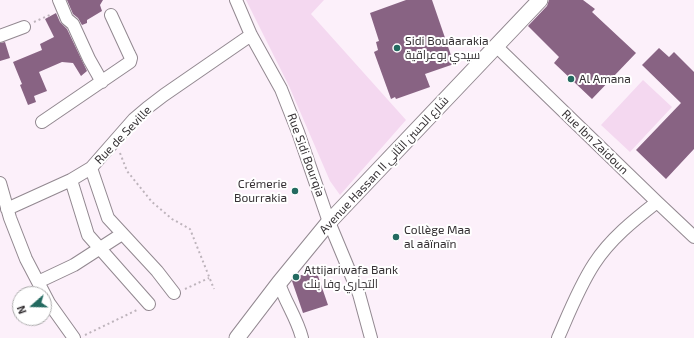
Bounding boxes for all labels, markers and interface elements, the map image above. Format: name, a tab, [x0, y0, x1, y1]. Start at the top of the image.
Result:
place label: Sidi Bouâarakia سيدي بوعراقية	[405, 34, 489, 62]
marker: Sidi Bouâarakia سيدي بوعراقية	[392, 43, 402, 53]
place label: Al Amana	[579, 72, 631, 86]
marker: Al Amana	[566, 74, 576, 84]
street label: Avenue Hassan II شارع الحسن الثاني	[316, 93, 452, 237]
street label: Rue de Seville	[92, 103, 154, 167]
street label: Rue Ibn Zaidoun	[559, 107, 631, 177]
street label: Rue Sidi Bourqia	[284, 111, 328, 199]
place label: Crémerie Bourrakia	[234, 177, 287, 205]
marker: Crémerie Bourrakia	[290, 186, 300, 196]
place label: Collège Maa al aâïnaïn	[404, 223, 471, 251]
marker: Collège Maa al aâïnaïn	[391, 232, 401, 242]
place label: Attijariwafa Bank التجاري وفا بنك	[304, 263, 398, 291]
marker: Attijariwafa Bank التجاري وفا بنك	[291, 272, 301, 282]
north arrow	[12, 286, 52, 326]
text: N	[14, 304, 29, 316]

